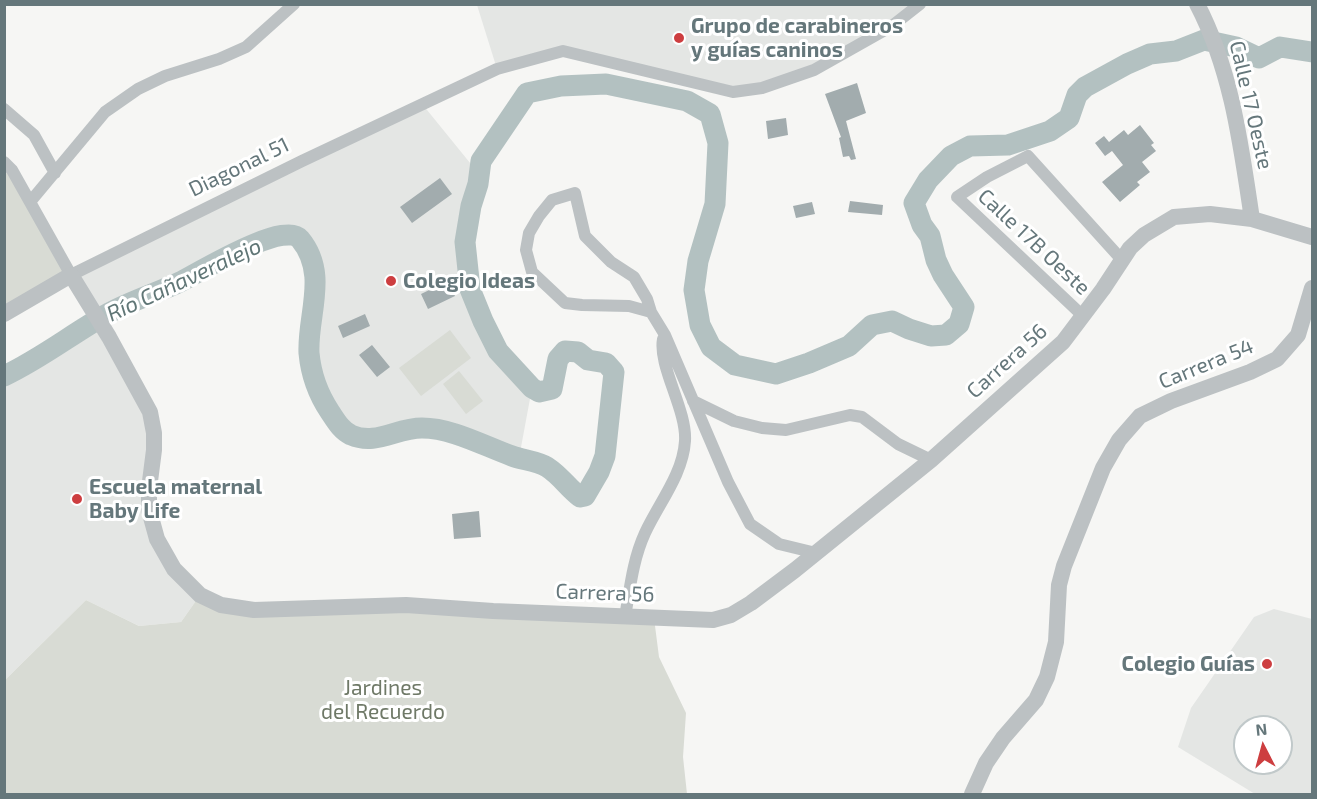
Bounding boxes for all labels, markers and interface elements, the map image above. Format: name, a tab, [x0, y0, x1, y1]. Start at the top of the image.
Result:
place label: Grupo de carabineros y guías caninos	[691, 13, 903, 63]
marker: Grupo de carabineros y guías caninos	[672, 31, 686, 45]
street label: Calle 17 Oeste	[1224, 38, 1278, 172]
street label: Diagonal 51	[185, 132, 293, 202]
street label: Calle 17B Oeste	[973, 184, 1095, 300]
water label: Río Cañaveralejo	[103, 233, 265, 327]
place label: Colegio Ideas	[403, 268, 535, 294]
marker: Colegio Ideas	[384, 274, 398, 288]
street label: Carrera 56	[962, 318, 1052, 404]
street label: Carrera 54	[1155, 334, 1257, 394]
place label: Escuela maternal Baby Life	[89, 474, 262, 524]
marker: Escuela maternal Baby Life	[70, 492, 84, 506]
street label: Carrera 56	[555, 579, 655, 607]
place label: Colegio Guías	[1122, 651, 1255, 677]
marker: Colegio Guías	[1260, 657, 1274, 671]
park label: Jardines del Recuerdo	[321, 675, 445, 725]
north arrow	[1233, 715, 1293, 775]
text: N	[1255, 719, 1268, 739]

